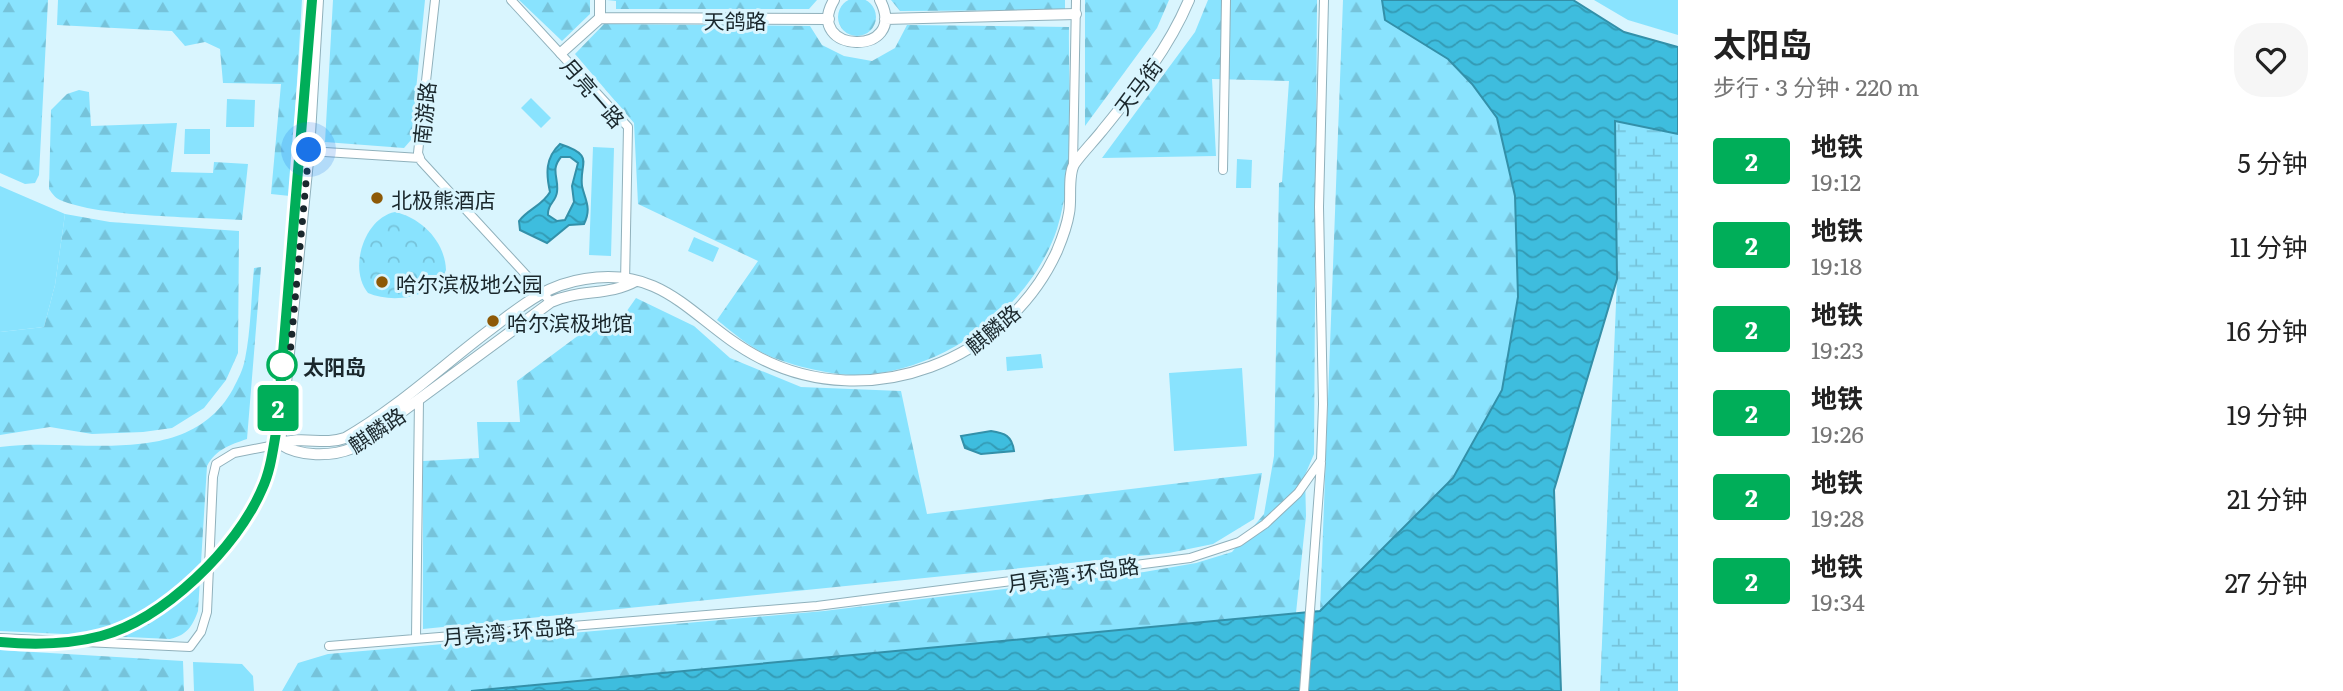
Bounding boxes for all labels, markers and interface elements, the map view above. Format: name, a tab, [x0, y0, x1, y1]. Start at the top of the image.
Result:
street label: 天鸽路	[704, 4, 767, 35]
text: 太阳岛	[1713, 18, 1812, 67]
button: heart	[2234, 23, 2308, 97]
street label: 月亮一路	[555, 50, 633, 134]
street label: 天马街	[1106, 52, 1168, 120]
text: 步行 · 3 分钟 · 220 m	[1713, 69, 1919, 103]
street label: 南游路	[404, 80, 442, 146]
text: 地铁	[1811, 125, 1863, 164]
your location	[291, 132, 326, 167]
text: 5 分钟	[2238, 142, 2308, 181]
text: 2	[1745, 143, 1758, 178]
text: 19:12	[1811, 164, 1861, 198]
place label: 北极熊酒店	[391, 183, 496, 214]
marker: 北极熊酒店	[369, 190, 385, 206]
text: 地铁	[1811, 209, 1863, 248]
text: 11 分钟	[2230, 226, 2308, 265]
text: 2	[1745, 227, 1758, 262]
text: 19:18	[1811, 248, 1862, 282]
place label: 哈尔滨极地公园	[396, 267, 543, 298]
marker: 哈尔滨极地公园	[374, 274, 390, 290]
text: 地铁	[1811, 293, 1863, 332]
street label: 麒麟路	[958, 296, 1026, 360]
place label: 哈尔滨极地馆	[507, 306, 633, 337]
text: 16 分钟	[2226, 310, 2308, 349]
text: 2	[1745, 311, 1758, 346]
marker: 哈尔滨极地馆	[485, 313, 501, 329]
text: 19:23	[1811, 332, 1864, 366]
marker: 太阳岛	[267, 350, 297, 380]
place label: 太阳岛	[303, 350, 366, 381]
text: 地铁	[1811, 377, 1863, 416]
line badge: 2	[255, 385, 301, 431]
text: 2	[272, 390, 284, 425]
text: 19 分钟	[2227, 394, 2308, 433]
text: 2	[1745, 395, 1758, 430]
street label: 麒麟路	[341, 399, 411, 459]
text: 19:26	[1811, 416, 1864, 450]
text: 地铁	[1811, 461, 1863, 500]
text: 21 分钟	[2227, 478, 2308, 517]
text: 2	[1745, 479, 1758, 514]
text: 19:28	[1811, 500, 1864, 534]
text: 地铁	[1811, 545, 1863, 584]
street label: 月亮湾·环岛路	[1005, 548, 1141, 598]
text: 27 分钟	[2225, 562, 2308, 601]
text: 2	[1745, 563, 1758, 598]
text: 19:34	[1811, 584, 1865, 618]
street label: 月亮湾·环岛路	[441, 609, 577, 651]

